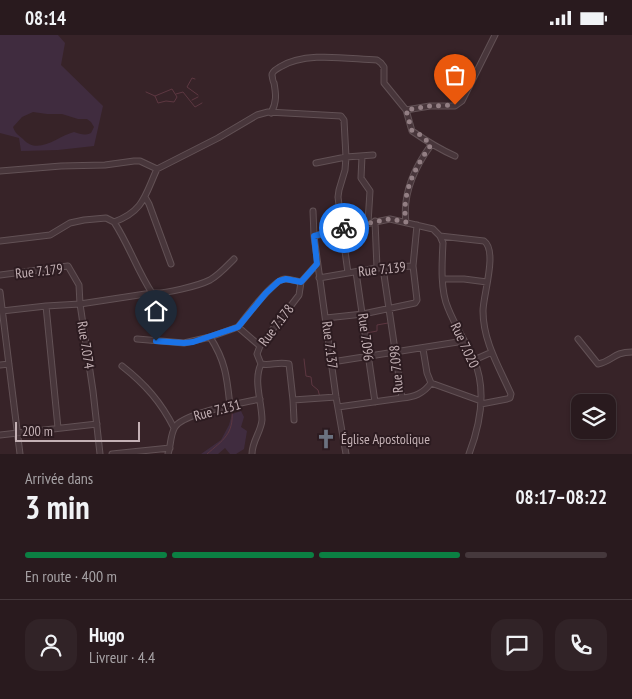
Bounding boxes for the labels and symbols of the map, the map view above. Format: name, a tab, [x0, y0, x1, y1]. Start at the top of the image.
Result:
pin	[434, 54, 476, 105]
courier	[319, 203, 369, 253]
street label: Rue 7.139	[357, 258, 407, 280]
street label: Rue 7.179	[14, 260, 64, 282]
pin	[135, 290, 177, 341]
street label: Rue 7.178	[254, 300, 298, 350]
street label: Rue 7.096	[354, 312, 378, 362]
street label: Rue 7.020	[447, 319, 483, 371]
street label: Rue 7.074	[73, 320, 99, 371]
street label: Rue 7.137	[318, 320, 342, 370]
street label: Rue 7.098	[385, 344, 407, 394]
street label: Rue 7.131	[191, 395, 243, 425]
scale bar	[15, 419, 140, 442]
church icon: Église Apostolique	[315, 428, 337, 450]
place label: Église Apostolique	[341, 430, 430, 448]

